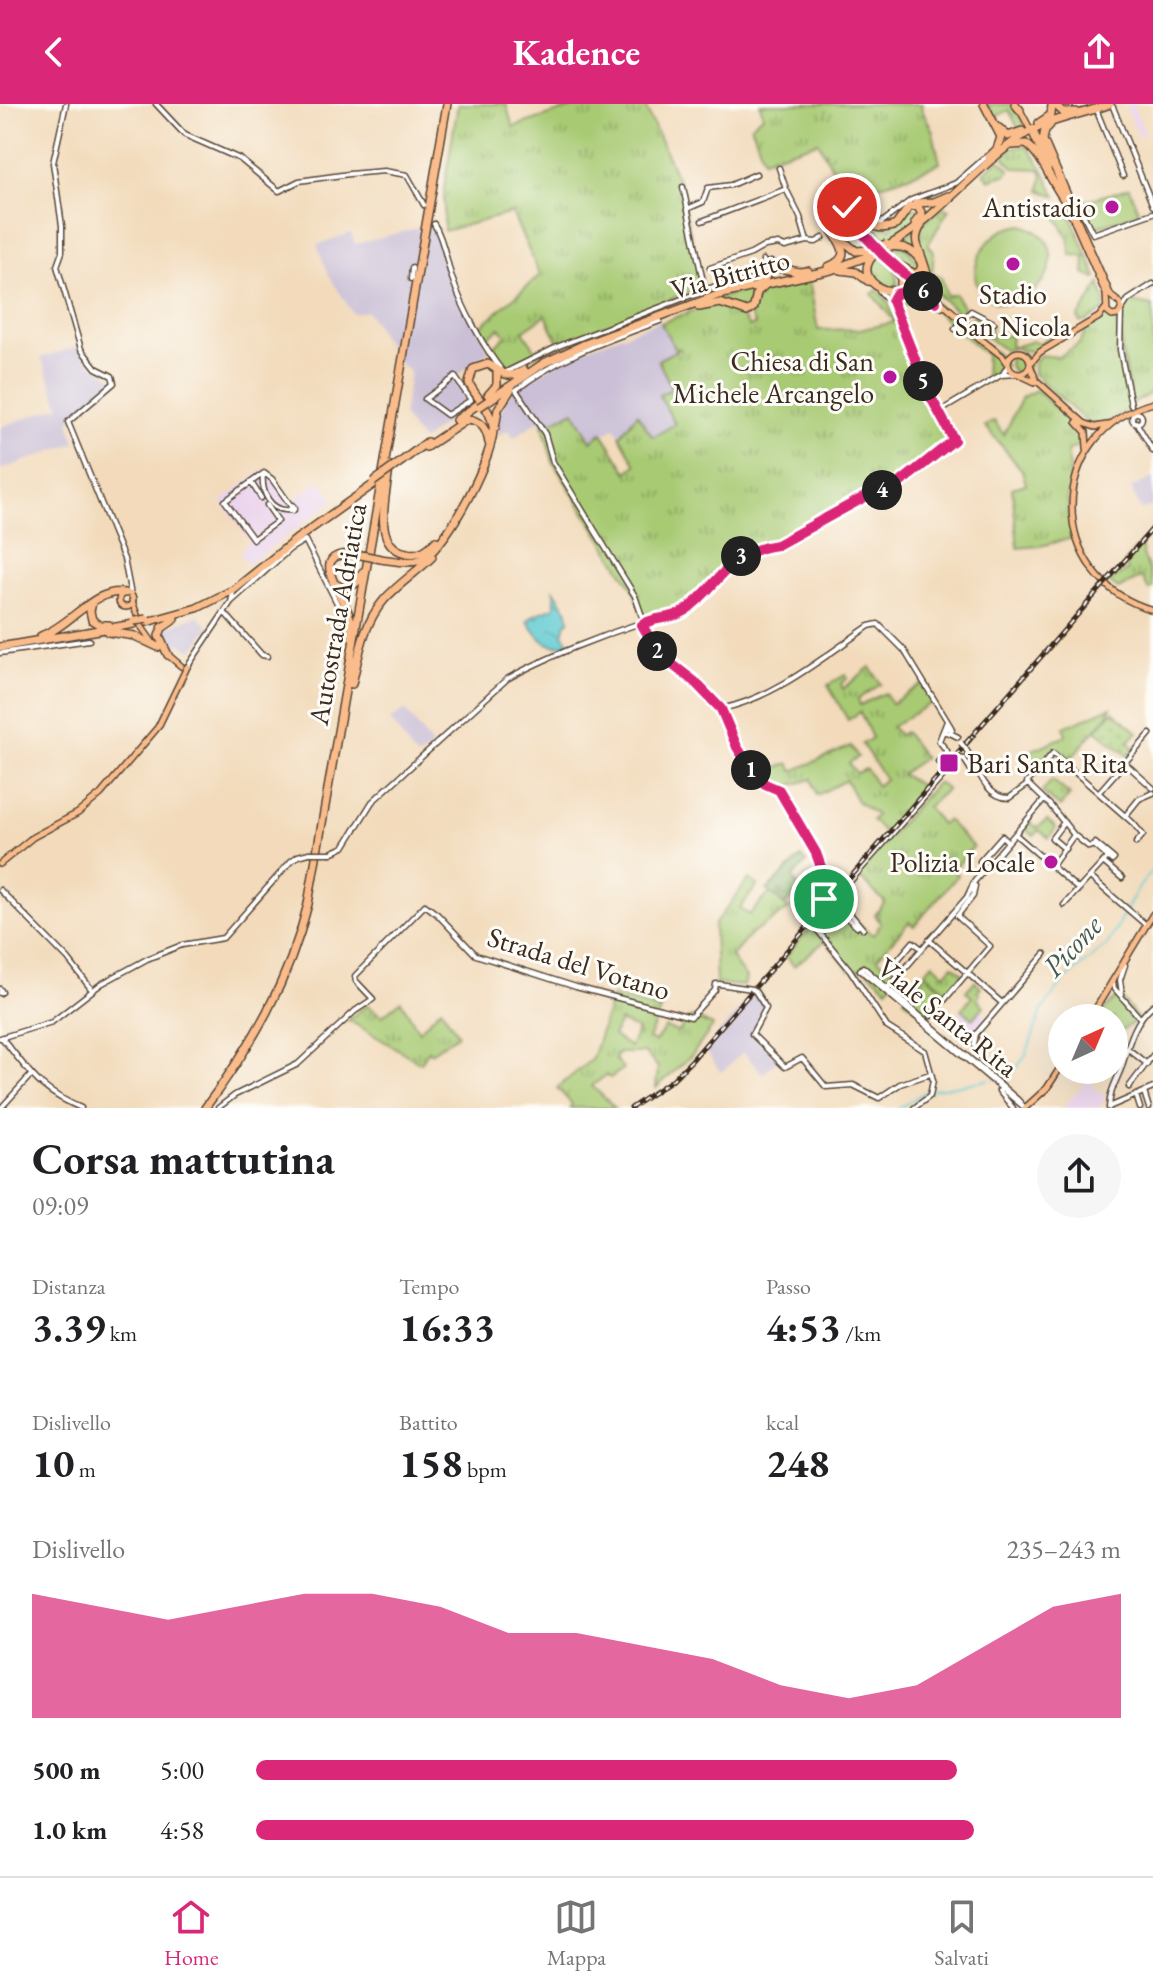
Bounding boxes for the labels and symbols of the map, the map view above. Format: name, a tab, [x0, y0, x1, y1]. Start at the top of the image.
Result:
pin	[813, 173, 881, 241]
place label: Antistadio	[981, 189, 1096, 225]
marker: Antistadio	[1103, 198, 1121, 216]
street label: Via Bitritto	[667, 241, 793, 307]
marker: Stadio San Nicola	[1004, 255, 1022, 273]
pin: 6	[903, 271, 943, 311]
place label: Stadio San Nicola	[955, 276, 1072, 344]
place label: Chiesa di San Michele Arcangelo	[673, 343, 874, 411]
pin: 5	[903, 361, 943, 401]
marker: Chiesa di San Michele Arcangelo	[881, 368, 899, 386]
pin: 4	[862, 470, 902, 510]
street label: Autostrada Adriatica	[300, 499, 374, 729]
pin: 3	[721, 536, 761, 576]
pin: 2	[637, 631, 677, 671]
place label: Bari Santa Rita	[967, 745, 1129, 781]
pin: 1	[731, 750, 771, 790]
marker: Bari Santa Rita	[938, 752, 960, 774]
place label: Polizia Locale	[890, 844, 1035, 880]
marker: Polizia Locale	[1042, 853, 1060, 871]
pin	[790, 865, 858, 933]
water label: Picone	[1033, 906, 1111, 985]
street label: Strada del Votano	[483, 918, 675, 1008]
street label: Viale Santa Rita	[870, 949, 1026, 1085]
north arrow	[1048, 1004, 1128, 1084]

